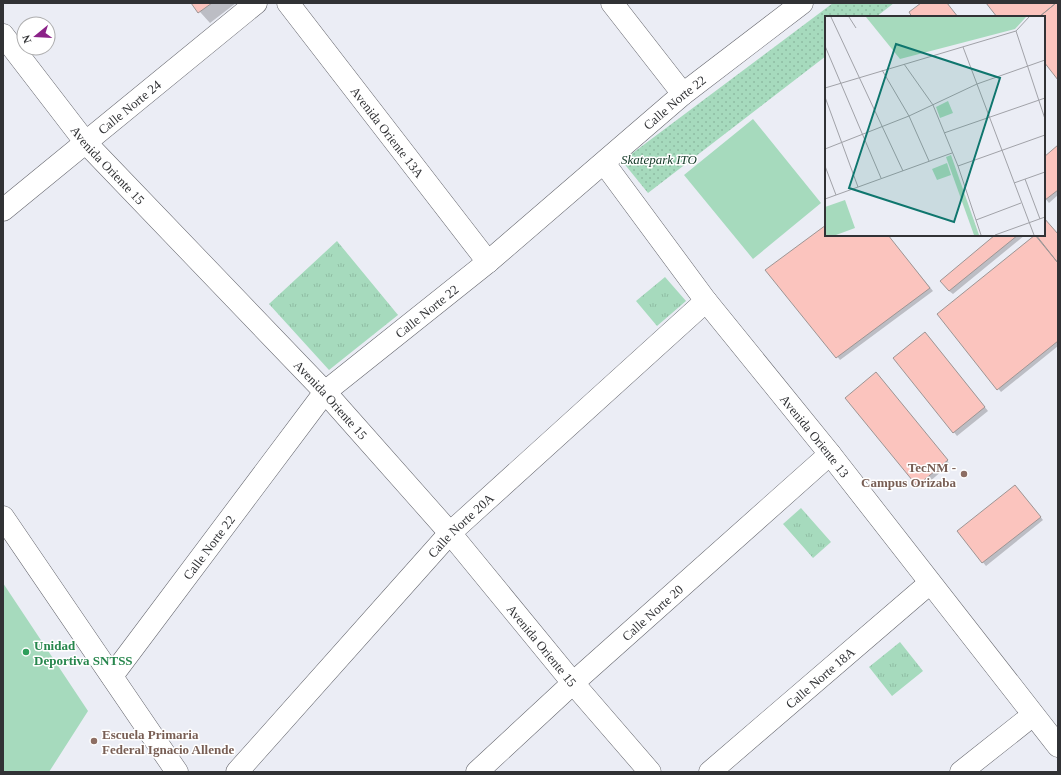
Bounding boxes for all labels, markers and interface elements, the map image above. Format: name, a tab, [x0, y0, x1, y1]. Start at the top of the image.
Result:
north arrow	[16, 16, 56, 56]
inset map	[825, 16, 1045, 236]
text: N	[20, 33, 33, 45]
street label: Calle Norte 22	[640, 72, 709, 133]
street label: Calle Norte 24	[95, 77, 164, 137]
street label: Avenida Oriente 13A	[347, 84, 427, 181]
street label: Avenida Oriente 15	[67, 123, 148, 207]
park label: Skatepark ITO	[621, 152, 698, 167]
street label: Calle Norte 22	[392, 282, 462, 341]
street label: Avenida Oriente 15	[291, 357, 370, 443]
street label: Avenida Oriente 13	[777, 392, 852, 480]
place label: TecNM - Campus Orizaba	[861, 460, 956, 490]
marker: TecNM - Campus Orizaba	[959, 469, 969, 479]
street label: Calle Norte 20A	[425, 490, 497, 561]
street label: Calle Norte 22	[180, 512, 238, 583]
street label: Calle Norte 20	[619, 582, 686, 644]
street label: Avenida Oriente 15	[504, 602, 580, 690]
place label: Unidad Deportiva SNTSS	[34, 638, 133, 668]
street label: Calle Norte 18A	[783, 644, 858, 712]
marker: Unidad Deportiva SNTSS	[21, 647, 31, 657]
place label: Escuela Primaria Federal Ignacio Allende	[102, 727, 234, 757]
marker: Escuela Primaria Federal Ignacio Allende	[89, 736, 99, 746]

